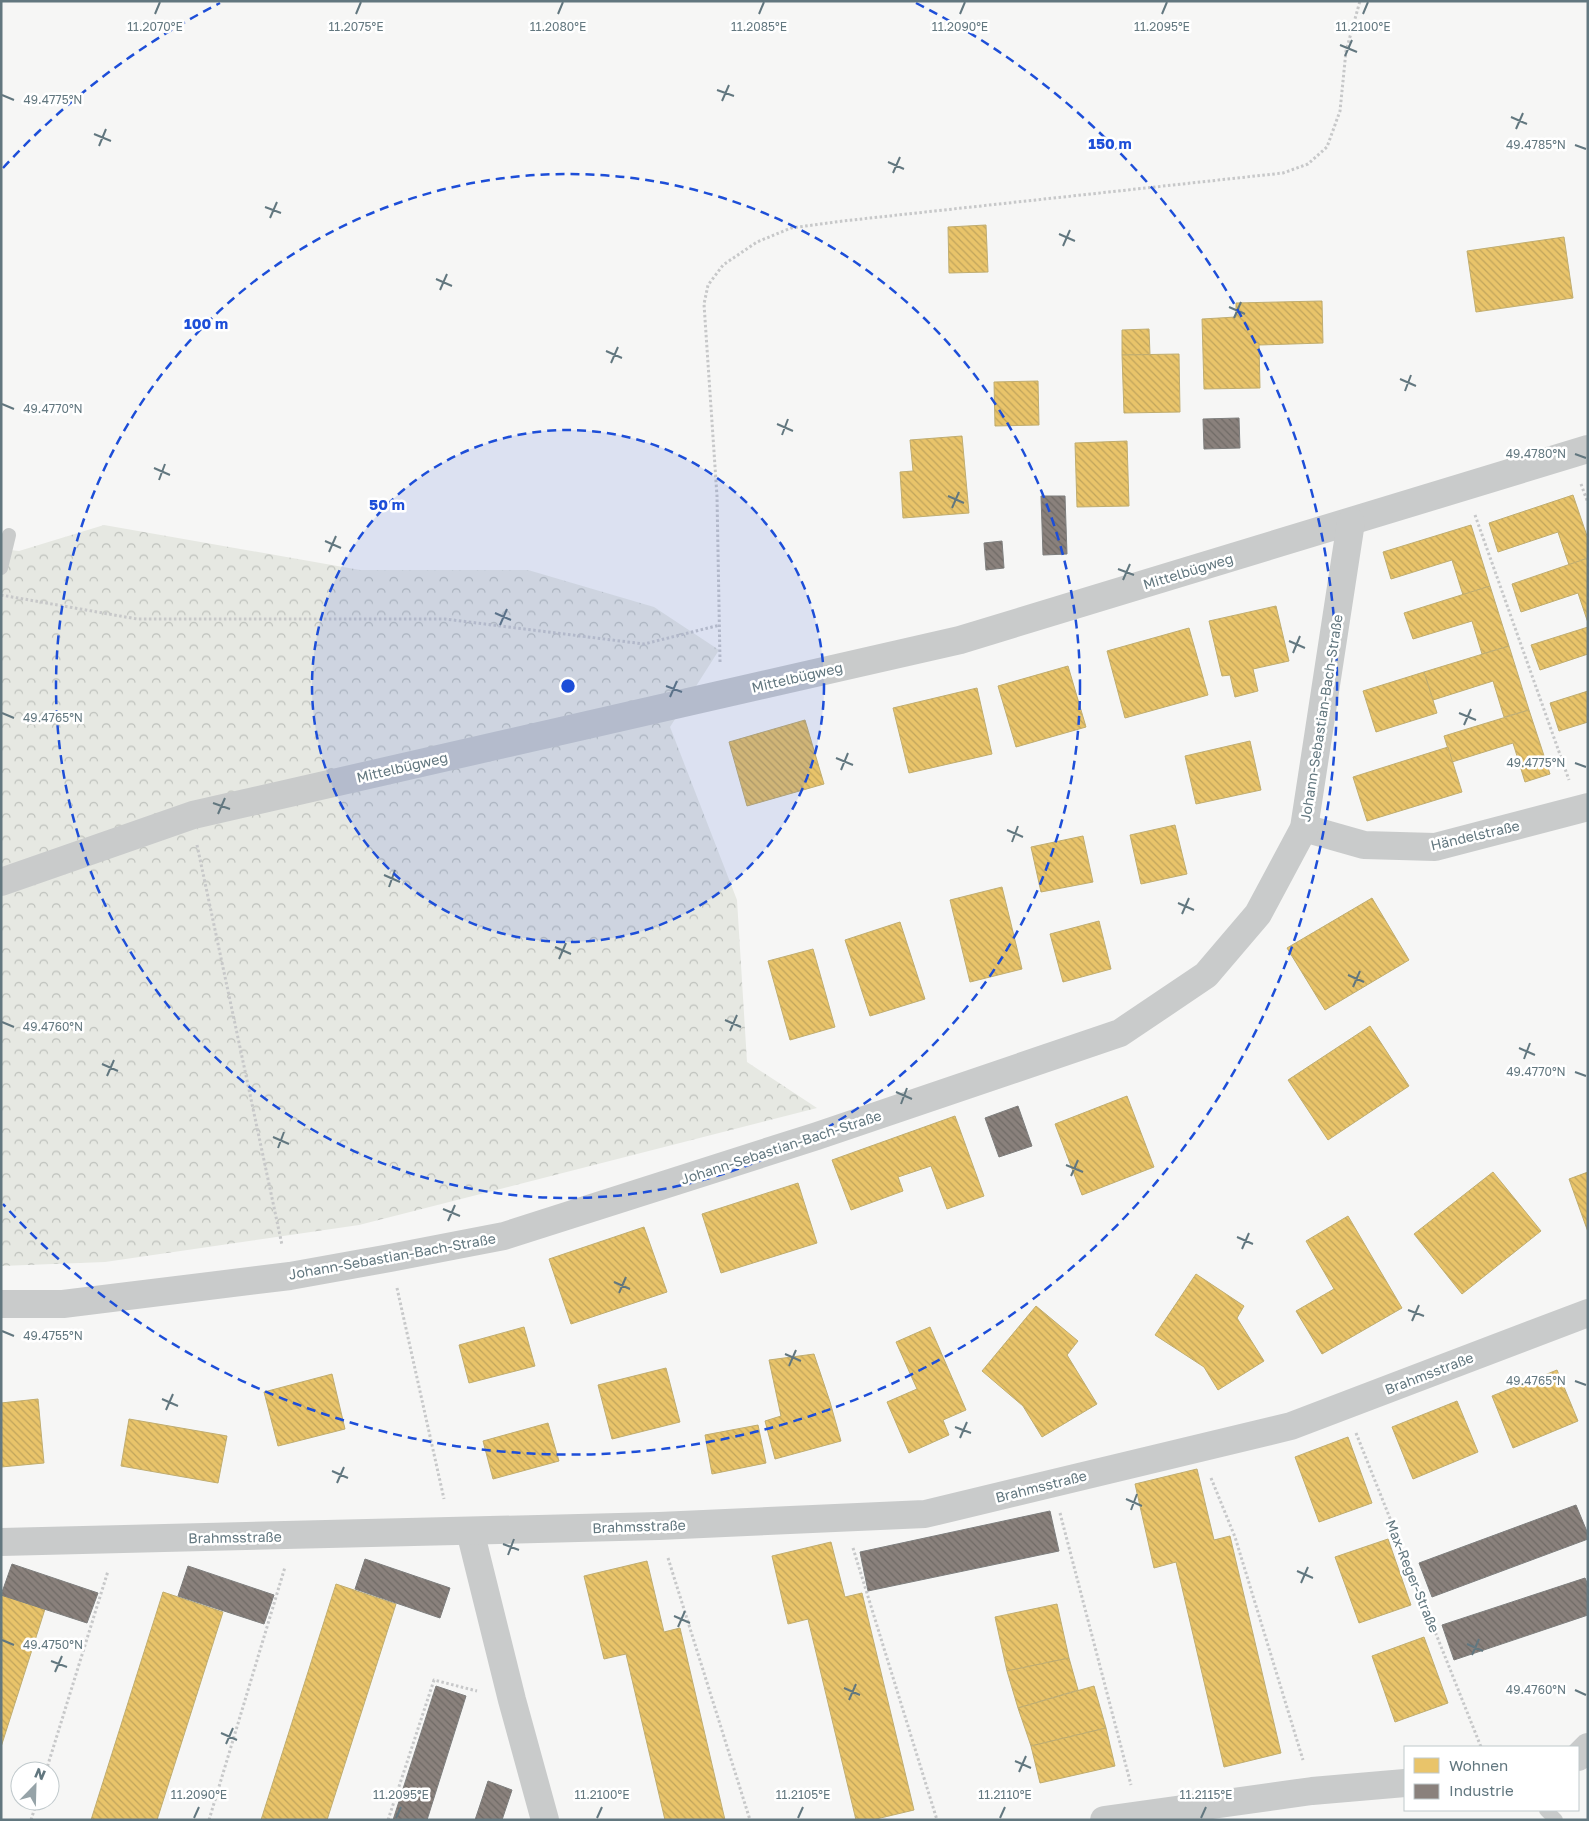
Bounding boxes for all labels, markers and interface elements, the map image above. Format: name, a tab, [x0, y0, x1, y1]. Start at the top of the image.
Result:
text: 11.2070°E	[127, 19, 183, 34]
text: 11.2075°E	[329, 19, 383, 34]
text: 11.2080°E	[530, 19, 586, 34]
text: 11.2085°E	[731, 19, 787, 34]
text: 11.2090°E	[932, 19, 988, 34]
text: 11.2095°E	[1134, 19, 1190, 34]
text: 11.2100°E	[1336, 19, 1390, 34]
text: 49.4775°N	[24, 92, 82, 107]
text: 150 m	[1088, 134, 1132, 152]
text: 49.4785°N	[1506, 137, 1566, 152]
text: 100 m	[184, 314, 228, 332]
text: 49.4770°N	[23, 401, 83, 416]
text: 49.4780°N	[1506, 446, 1566, 461]
text: 50 m	[369, 495, 405, 513]
street label: Mittelbügweg	[1141, 549, 1235, 593]
street label: Johann-Sebastian-Bach-Straße	[1296, 613, 1346, 823]
street label: Mittelbügweg	[750, 658, 844, 696]
centre of rings	[559, 677, 577, 695]
text: 49.4765°N	[23, 710, 83, 725]
street label: Mittelbügweg	[355, 748, 449, 786]
text: 49.4775°N	[1507, 755, 1565, 770]
street label: Händelstraße	[1429, 816, 1521, 854]
text: 49.4760°N	[23, 1019, 83, 1034]
text: 49.4770°N	[1506, 1064, 1566, 1079]
street label: Johann-Sebastian-Bach-Straße	[678, 1106, 884, 1188]
street label: Johann-Sebastian-Bach-Straße	[287, 1229, 497, 1283]
text: 49.4755°N	[23, 1328, 83, 1343]
street label: Brahmsstraße	[1382, 1348, 1476, 1398]
text: 49.4765°N	[1506, 1373, 1566, 1388]
street label: Brahmsstraße	[994, 1466, 1088, 1506]
street label: Brahmsstraße	[592, 1516, 686, 1536]
street label: Max-Reger-Straße	[1383, 1517, 1443, 1635]
street label: Brahmsstraße	[188, 1528, 282, 1546]
text: 49.4750°N	[23, 1637, 83, 1652]
text: 49.4760°N	[1506, 1682, 1566, 1697]
legend	[1404, 1746, 1579, 1811]
text: Wohnen	[1449, 1756, 1508, 1774]
north arrow	[10, 1761, 60, 1811]
text: N	[32, 1764, 48, 1783]
text: Industrie	[1449, 1781, 1514, 1799]
text: 11.2090°E	[171, 1787, 227, 1802]
text: 11.2095°E	[373, 1787, 429, 1802]
text: 11.2100°E	[575, 1787, 629, 1802]
text: 11.2105°E	[776, 1787, 830, 1802]
text: 11.2110°E	[978, 1787, 1032, 1802]
text: 11.2115°E	[1180, 1787, 1232, 1802]

